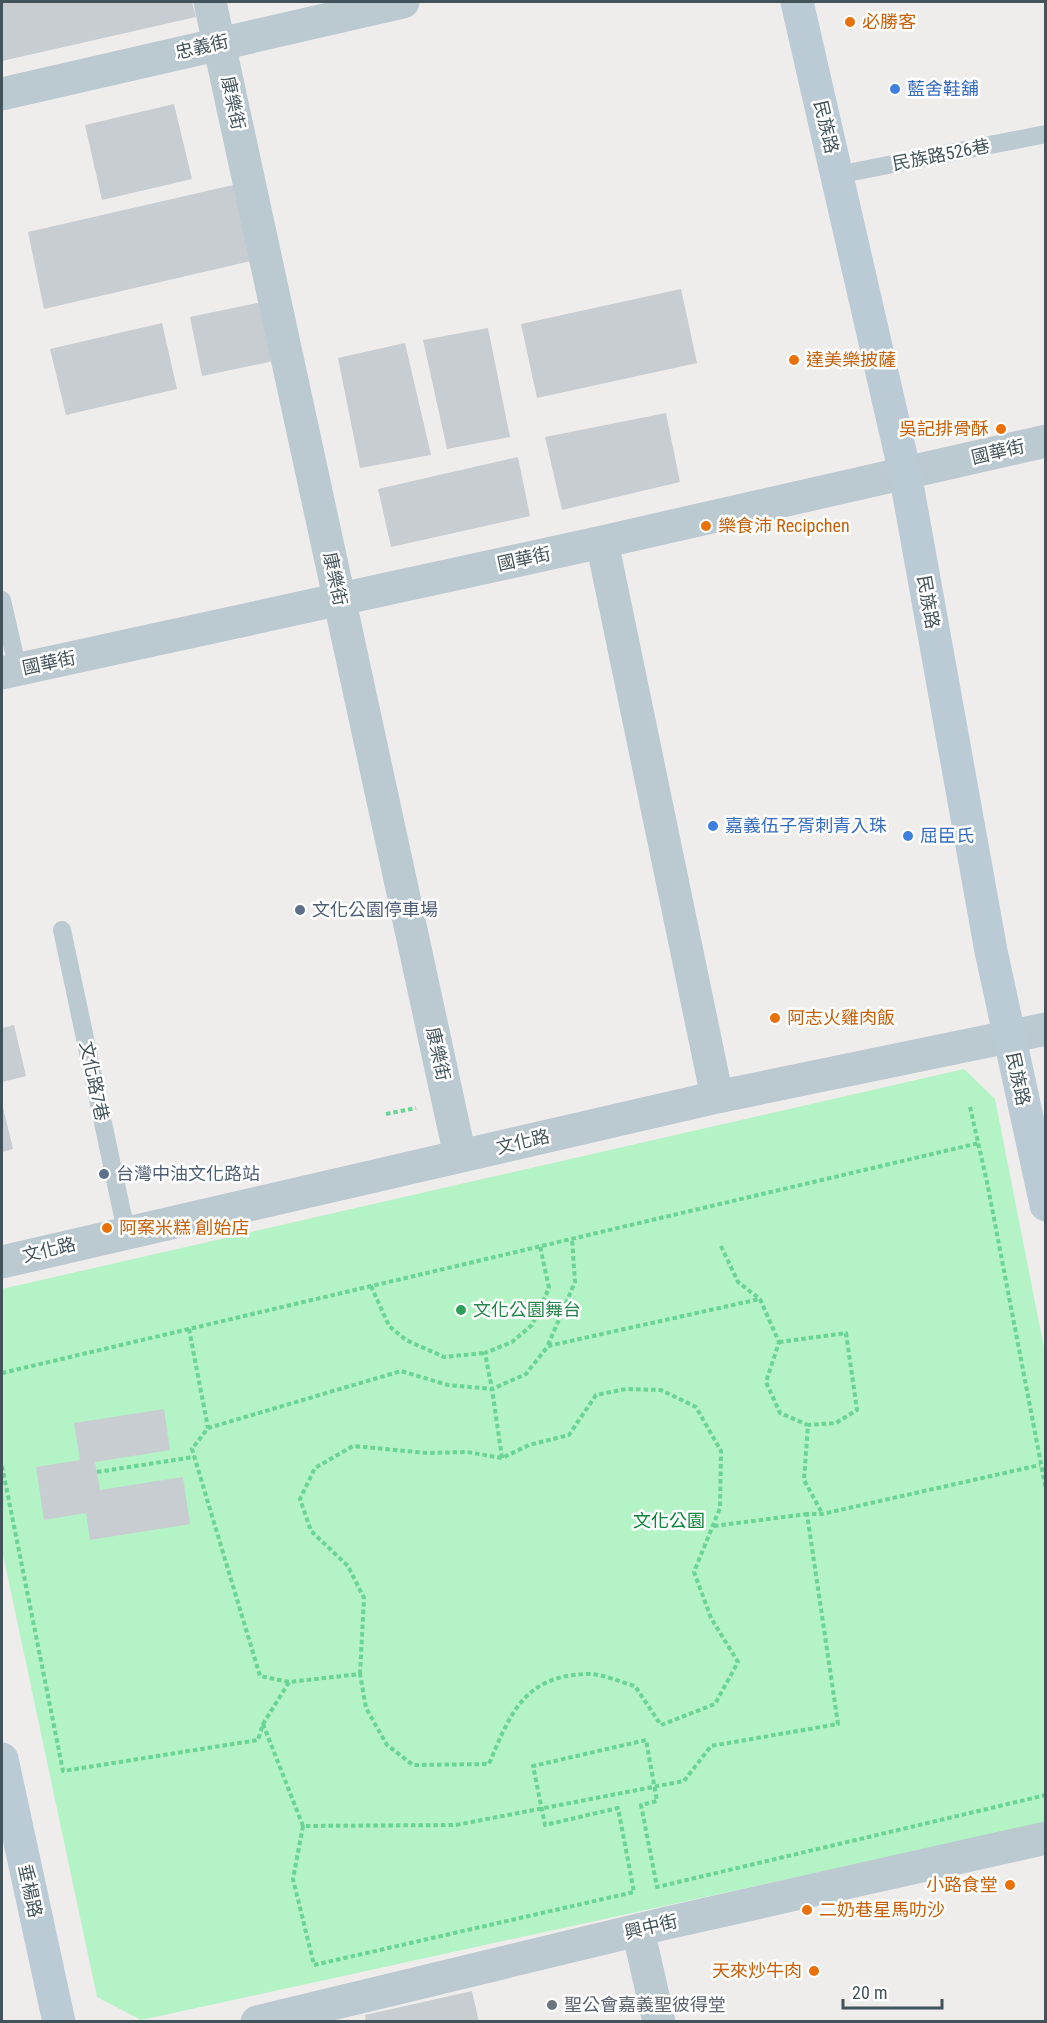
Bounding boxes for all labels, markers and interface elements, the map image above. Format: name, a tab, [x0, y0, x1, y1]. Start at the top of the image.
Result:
place label: 必勝客	[862, 11, 916, 32]
marker: 必勝客	[843, 15, 857, 29]
street label: 忠義街	[173, 30, 231, 63]
street label: 康樂街	[218, 74, 249, 131]
place label: 藍舍鞋舖	[907, 78, 979, 99]
marker: 藍舍鞋舖	[888, 82, 902, 96]
street label: 民族路	[810, 98, 843, 156]
street label: 民族路526巷	[890, 135, 991, 174]
place label: 達美樂披薩	[806, 349, 896, 370]
marker: 達美樂披薩	[787, 353, 801, 367]
place label: 吳記排骨酥	[899, 418, 989, 439]
marker: 吳記排骨酥	[994, 422, 1008, 436]
street label: 國華街	[969, 435, 1027, 468]
place label: 樂食沛 Recipchen	[718, 515, 850, 536]
marker: 樂食沛 Recipchen	[699, 519, 713, 533]
street label: 國華街	[495, 543, 552, 574]
street label: 康樂街	[320, 550, 351, 607]
street label: 民族路	[913, 574, 944, 630]
street label: 國華街	[20, 647, 77, 678]
place label: 嘉義伍子胥刺青入珠	[725, 815, 887, 836]
marker: 嘉義伍子胥刺青入珠	[706, 819, 720, 833]
place label: 屈臣氏	[920, 825, 974, 846]
marker: 屈臣氏	[901, 829, 915, 843]
place label: 文化公園停車場	[312, 899, 438, 920]
marker: 文化公園停車場	[293, 903, 307, 917]
place label: 阿志火雞肉飯	[787, 1007, 895, 1028]
marker: 阿志火雞肉飯	[768, 1011, 782, 1025]
street label: 康樂街	[423, 1025, 454, 1082]
street label: 文化路7巷	[76, 1039, 113, 1123]
street label: 民族路	[1003, 1050, 1034, 1107]
street label: 文化路	[494, 1125, 552, 1158]
place label: 台灣中油文化路站	[116, 1163, 260, 1184]
marker: 台灣中油文化路站	[97, 1167, 111, 1181]
place label: 阿案米糕 創始店	[119, 1217, 249, 1238]
marker: 阿案米糕 創始店	[100, 1221, 114, 1235]
street label: 文化路	[20, 1233, 78, 1266]
place label: 文化公園舞台	[473, 1299, 581, 1320]
marker: 文化公園舞台	[454, 1303, 468, 1317]
park label: 文化公園	[633, 1510, 705, 1531]
street label: 垂楊路	[15, 1862, 46, 1919]
place label: 小路食堂	[926, 1874, 998, 1895]
marker: 小路食堂	[1003, 1878, 1017, 1892]
place label: 二奶巷星馬叻沙	[819, 1899, 945, 1920]
marker: 二奶巷星馬叻沙	[800, 1903, 814, 1917]
street label: 興中街	[622, 1910, 680, 1943]
place label: 天來炒牛肉	[712, 1960, 802, 1981]
marker: 天來炒牛肉	[807, 1964, 821, 1978]
scale bar	[843, 1972, 942, 2010]
text: 20 m	[852, 1982, 887, 2003]
place label: 聖公會嘉義聖彼得堂	[564, 1994, 726, 2015]
marker: 聖公會嘉義聖彼得堂	[545, 1998, 559, 2012]

